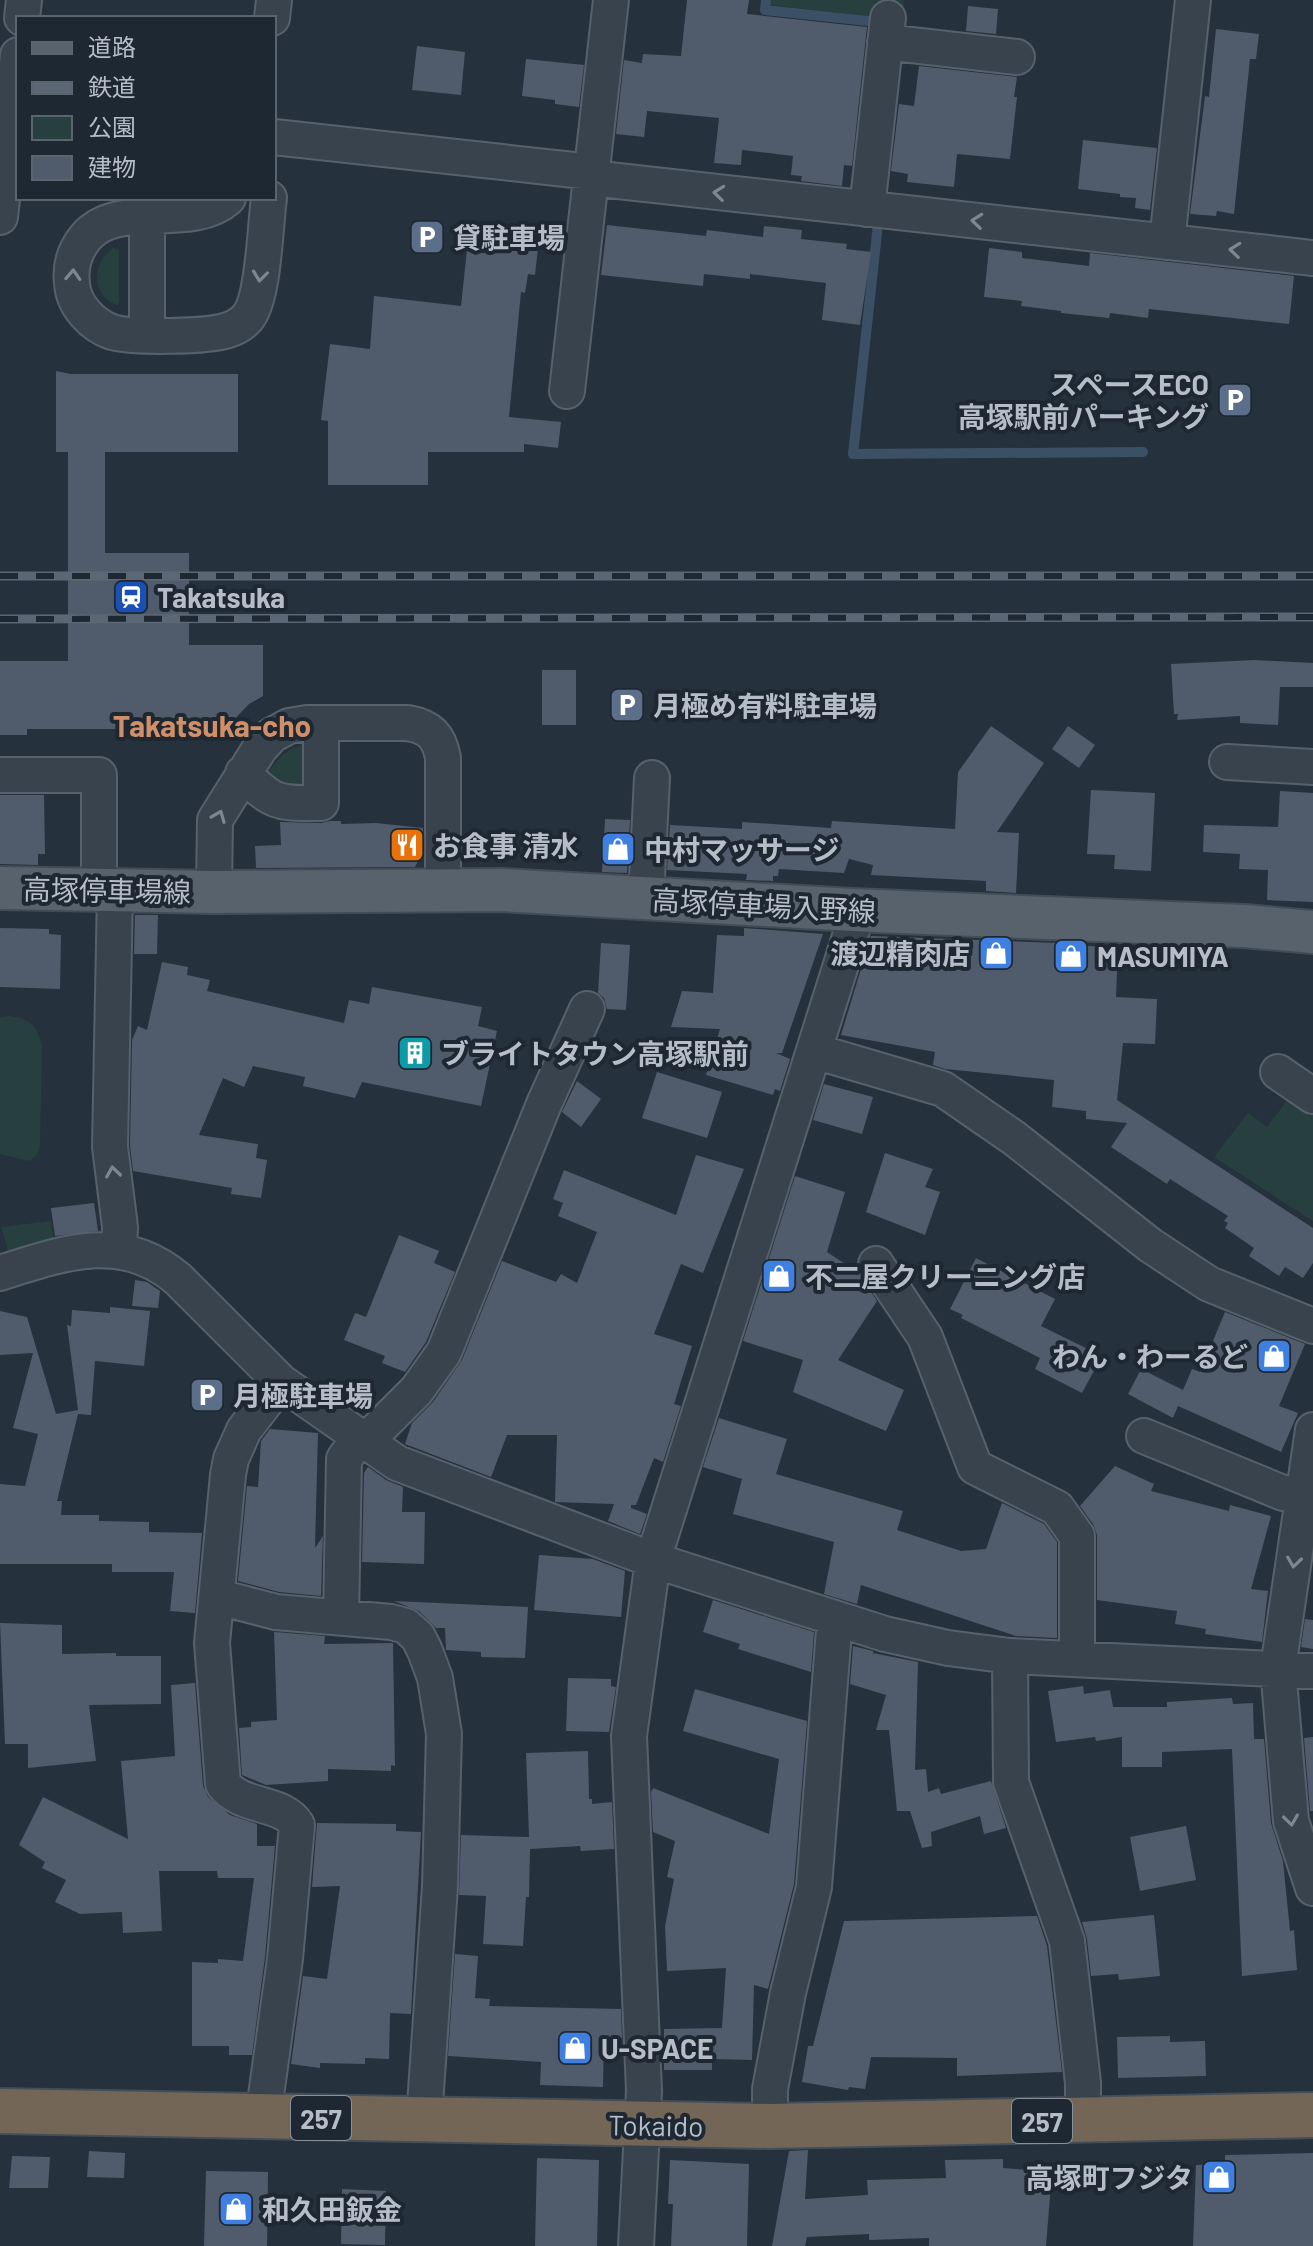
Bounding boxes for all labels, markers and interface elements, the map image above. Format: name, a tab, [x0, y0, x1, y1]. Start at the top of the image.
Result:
legend	[16, 16, 276, 200]
text: 道路	[88, 32, 136, 61]
text: 鉄道	[88, 72, 136, 101]
text: 公園	[88, 112, 136, 141]
text: 建物	[88, 152, 136, 181]
one-way arrow	[712, 184, 725, 201]
one-way arrow	[970, 213, 983, 230]
parking icon: 貸駐車場	[408, 218, 446, 256]
place label: 貸駐車場	[453, 220, 565, 254]
one-way arrow	[1229, 241, 1242, 258]
one-way arrow	[64, 269, 81, 281]
one-way arrow	[252, 269, 269, 282]
place label: スペースECO 高塚駅前パーキング	[958, 367, 1209, 433]
parking icon: スペースECO 高塚駅前パーキング	[1216, 381, 1254, 419]
station icon: Takatsuka	[112, 578, 150, 616]
place label: Takatsuka	[157, 580, 285, 614]
parking icon: 月極め有料駐車場	[608, 686, 646, 724]
place label: 月極め有料駐車場	[653, 688, 877, 722]
district label: Takatsuka-cho	[113, 707, 311, 743]
one-way arrow	[209, 809, 226, 823]
restaurant icon: お食事 清水	[388, 826, 426, 864]
place label: お食事 清水	[433, 828, 579, 862]
shop icon: 中村マッサージ	[599, 830, 637, 868]
place label: 中村マッサージ	[644, 832, 839, 866]
street label: 高塚停車場線	[23, 872, 191, 908]
street label: 高塚停車場入野線	[651, 882, 877, 928]
shop icon: 渡辺精肉店	[977, 934, 1015, 972]
place label: 渡辺精肉店	[830, 936, 970, 970]
shop icon: MASUMIYA	[1052, 937, 1090, 975]
place label: MASUMIYA	[1097, 939, 1229, 973]
building icon: ブライトタウン高塚駅前	[396, 1034, 434, 1072]
place label: ブライトタウン高塚駅前	[441, 1036, 749, 1070]
one-way arrow	[105, 1165, 122, 1179]
shop icon: 不二屋クリーニング店	[760, 1257, 798, 1295]
place label: 不二屋クリーニング店	[805, 1259, 1085, 1293]
shop icon: わん・わーるど	[1255, 1337, 1293, 1375]
place label: わん・わーるど	[1052, 1339, 1248, 1373]
parking icon: 月極駐車場	[188, 1376, 226, 1414]
place label: 月極駐車場	[233, 1378, 373, 1412]
one-way arrow	[1286, 1555, 1303, 1569]
one-way arrow	[1282, 1814, 1299, 1827]
shop icon: U-SPACE	[556, 2029, 594, 2067]
place label: U-SPACE	[601, 2031, 713, 2065]
road number: 257	[291, 2096, 351, 2140]
road number: 257	[1012, 2099, 1072, 2143]
street label: Tokaido	[608, 2107, 704, 2143]
shop icon: 高塚町フジタ	[1200, 2158, 1238, 2196]
place label: 高塚町フジタ	[1026, 2160, 1193, 2194]
shop icon: 和久田鈑金	[217, 2190, 255, 2228]
place label: 和久田鈑金	[262, 2192, 402, 2226]

